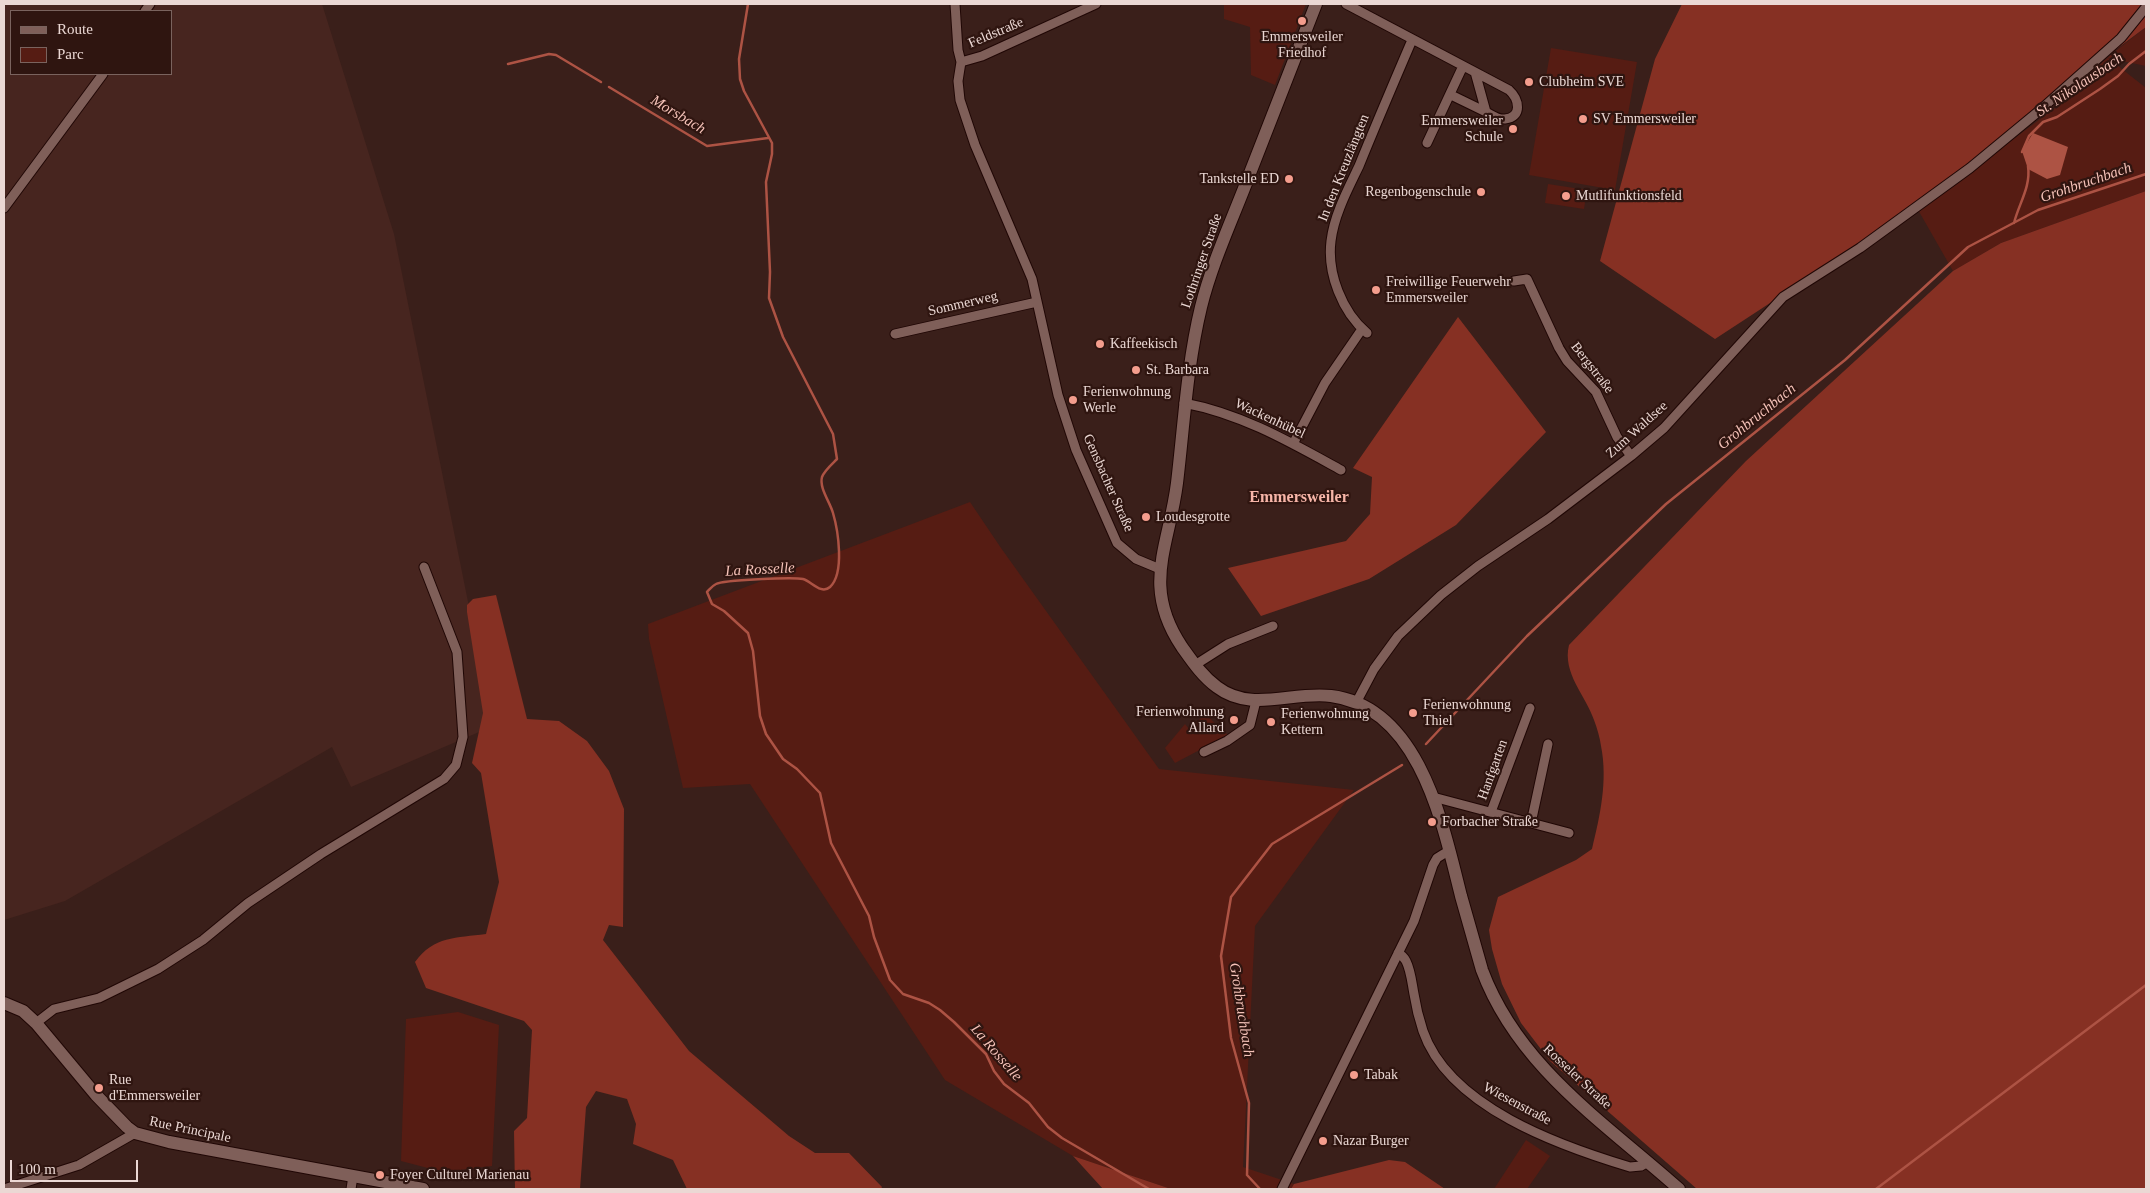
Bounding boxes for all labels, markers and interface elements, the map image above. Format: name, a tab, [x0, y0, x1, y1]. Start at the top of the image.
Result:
legend	[10, 10, 172, 75]
street label: Feldstraße	[966, 14, 1026, 52]
marker: Emmersweiler Friedhof	[1296, 15, 1308, 27]
text: Route	[57, 21, 93, 37]
place label: Emmersweiler Friedhof	[1261, 29, 1343, 62]
text: Parc	[57, 46, 84, 62]
water label: St. Nikolausbach	[2033, 49, 2127, 121]
place label: Clubheim SVE	[1539, 74, 1624, 90]
marker: Clubheim SVE	[1523, 76, 1535, 88]
water label: Morsbach	[647, 92, 709, 138]
place label: SV Emmersweiler	[1593, 111, 1696, 127]
street label: In den Kreuzlängten	[1315, 112, 1373, 224]
place label: Emmersweiler Schule	[1421, 113, 1503, 146]
marker: SV Emmersweiler	[1577, 113, 1589, 125]
marker: Emmersweiler Schule	[1507, 123, 1519, 135]
water label: Grohbruchbach	[2038, 159, 2134, 207]
place label: Tankstelle ED	[1200, 171, 1279, 187]
marker: Tankstelle ED	[1283, 173, 1295, 185]
place label: Regenbogenschule	[1365, 184, 1471, 200]
marker: Regenbogenschule	[1475, 186, 1487, 198]
place label: Mutlifunktionsfeld	[1576, 188, 1682, 204]
marker: Mutlifunktionsfeld	[1560, 190, 1572, 202]
street label: Lothringer Straße	[1178, 211, 1226, 311]
place label: Freiwillige Feuerwehr Emmersweiler	[1386, 274, 1511, 306]
marker: Freiwillige Feuerwehr Emmersweiler	[1370, 284, 1382, 296]
street label: Sommerweg	[927, 288, 999, 320]
place label: Kaffeekisch	[1110, 336, 1177, 352]
marker: Kaffeekisch	[1094, 338, 1106, 350]
street label: Bergstraße	[1567, 339, 1617, 397]
place label: St. Barbara	[1146, 362, 1209, 378]
marker: St. Barbara	[1130, 364, 1142, 376]
water label: Grohbruchbach	[1714, 380, 1800, 454]
place label: Ferienwohnung Werle	[1083, 384, 1171, 417]
marker: Ferienwohnung Werle	[1067, 394, 1079, 406]
street label: Wackenhübel	[1232, 395, 1308, 443]
street label: Zum Waldsee	[1603, 398, 1671, 462]
street label: Gensbacher Straße	[1079, 431, 1137, 535]
district label: Emmersweiler	[1249, 488, 1349, 508]
place label: Loudesgrotte	[1156, 509, 1230, 525]
marker: Loudesgrotte	[1140, 511, 1152, 523]
water label: La Rosselle	[725, 559, 795, 581]
place label: Ferienwohnung Thiel	[1423, 697, 1511, 730]
place label: Ferienwohnung Allard	[1136, 704, 1224, 736]
place label: Ferienwohnung Kettern	[1281, 706, 1369, 739]
marker: Ferienwohnung Thiel	[1407, 707, 1419, 719]
marker: Ferienwohnung Allard	[1228, 714, 1240, 726]
marker: Ferienwohnung Kettern	[1265, 716, 1277, 728]
street label: Hanfgarten	[1474, 738, 1512, 802]
place label: Forbacher Straße	[1442, 814, 1538, 830]
marker: Forbacher Straße	[1426, 816, 1438, 828]
water label: Grohbruchbach	[1225, 962, 1257, 1058]
water label: La Rosselle	[966, 1021, 1026, 1085]
street label: Rosseler Straße	[1539, 1041, 1615, 1113]
place label: Tabak	[1364, 1067, 1398, 1083]
marker: Tabak	[1348, 1069, 1360, 1081]
place label: Rue d'Emmersweiler	[109, 1072, 200, 1104]
street label: Wiesenstraße	[1480, 1079, 1554, 1129]
marker: Rue d'Emmersweiler	[93, 1082, 105, 1094]
street label: Rue Principale	[148, 1113, 232, 1147]
place label: Nazar Burger	[1333, 1133, 1409, 1149]
marker: Nazar Burger	[1317, 1135, 1329, 1147]
scale bar	[12, 1150, 140, 1182]
text: 100 m	[18, 1161, 56, 1177]
place label: Foyer Culturel Marienau	[390, 1167, 529, 1183]
marker: Foyer Culturel Marienau	[374, 1169, 386, 1181]

